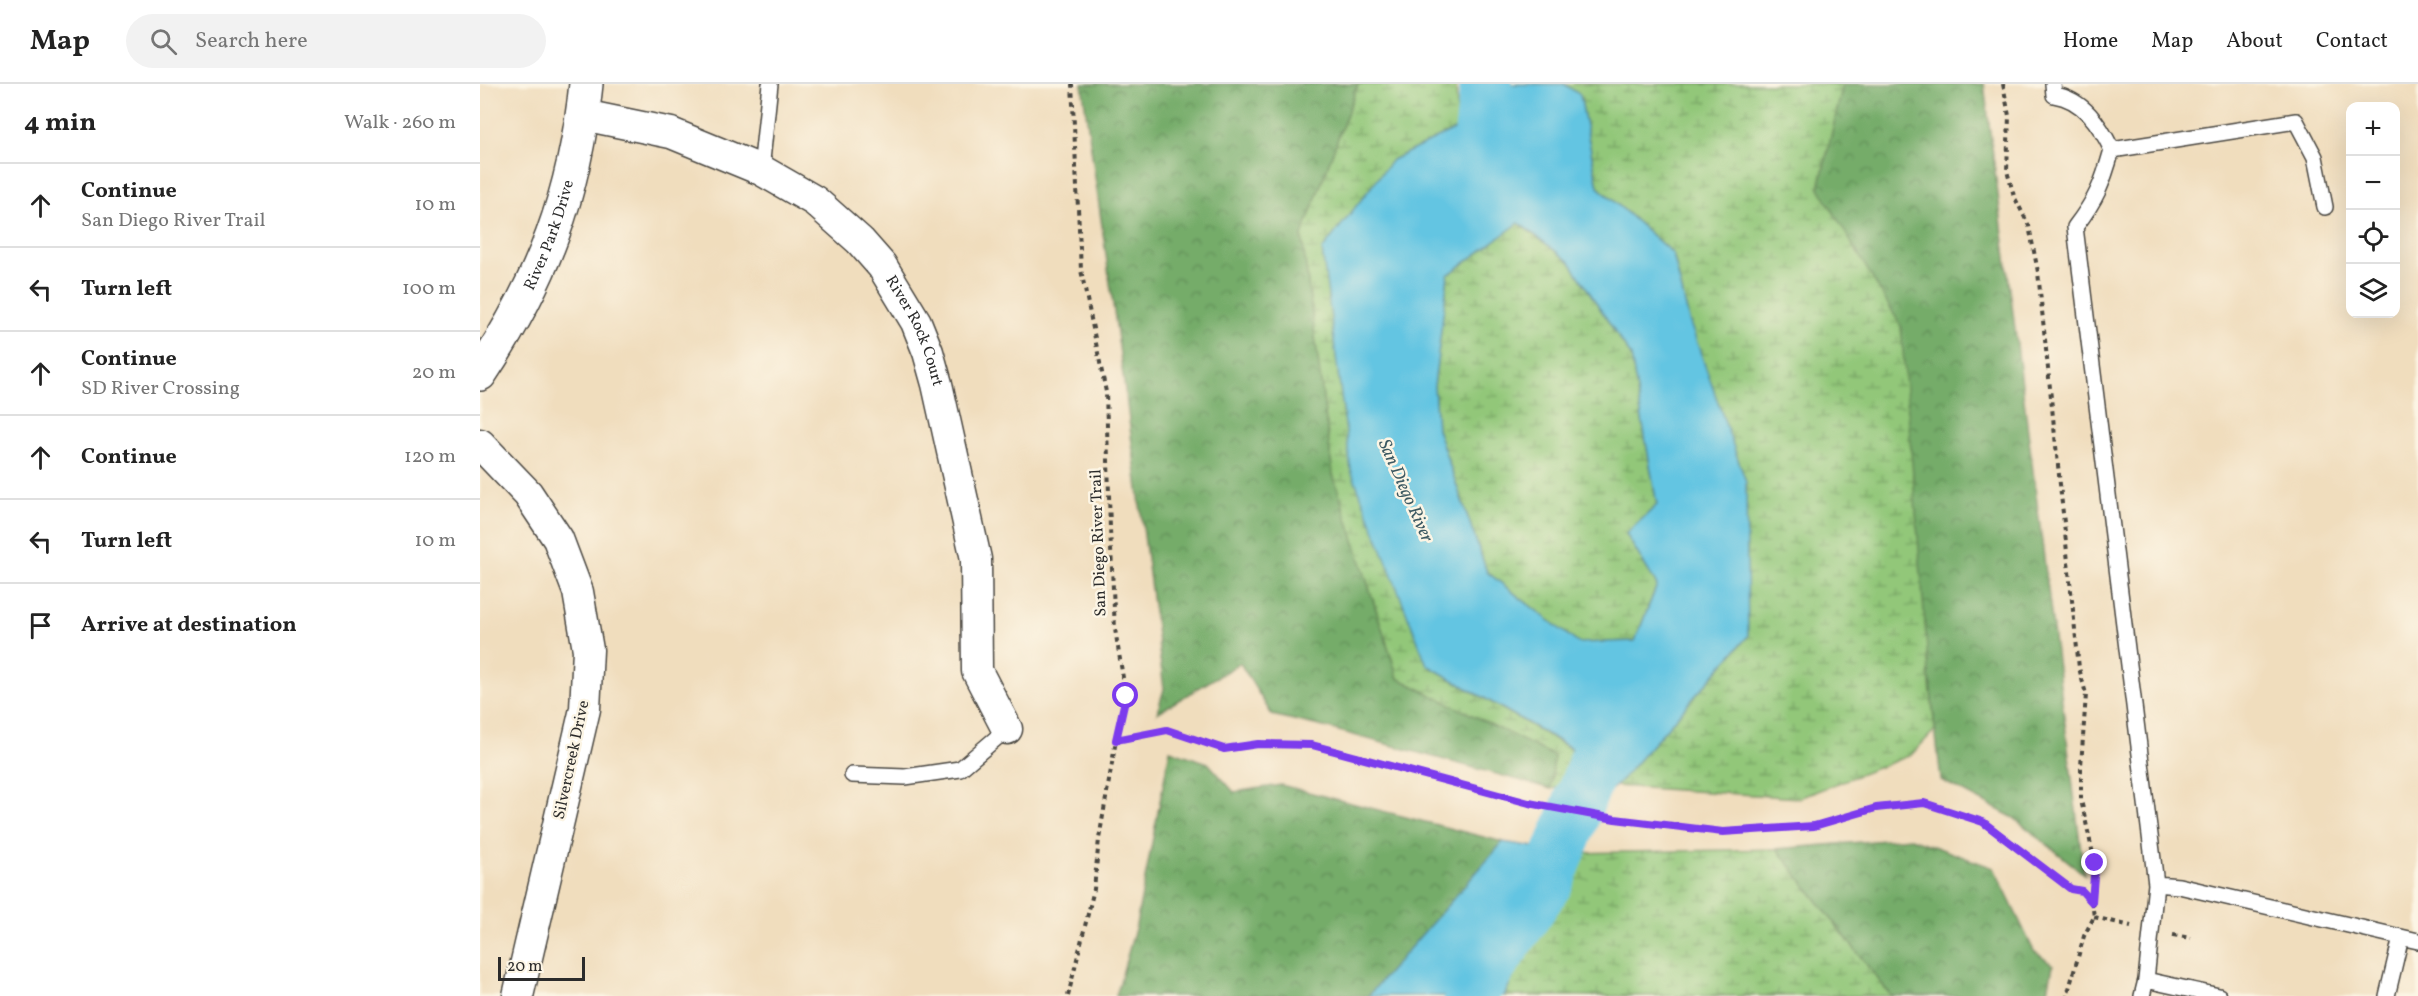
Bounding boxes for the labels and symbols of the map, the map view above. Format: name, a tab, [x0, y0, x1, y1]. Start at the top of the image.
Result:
street label: River Park Drive	[519, 178, 580, 294]
street label: River Rock Court	[879, 272, 948, 389]
water label: San Diego River	[1371, 436, 1439, 547]
street label: San Diego River Trail	[1085, 469, 1113, 617]
route start	[1112, 682, 1138, 708]
street label: Silvercreek Drive	[549, 699, 595, 821]
route end	[2081, 849, 2107, 875]
scale bar	[498, 954, 585, 982]

